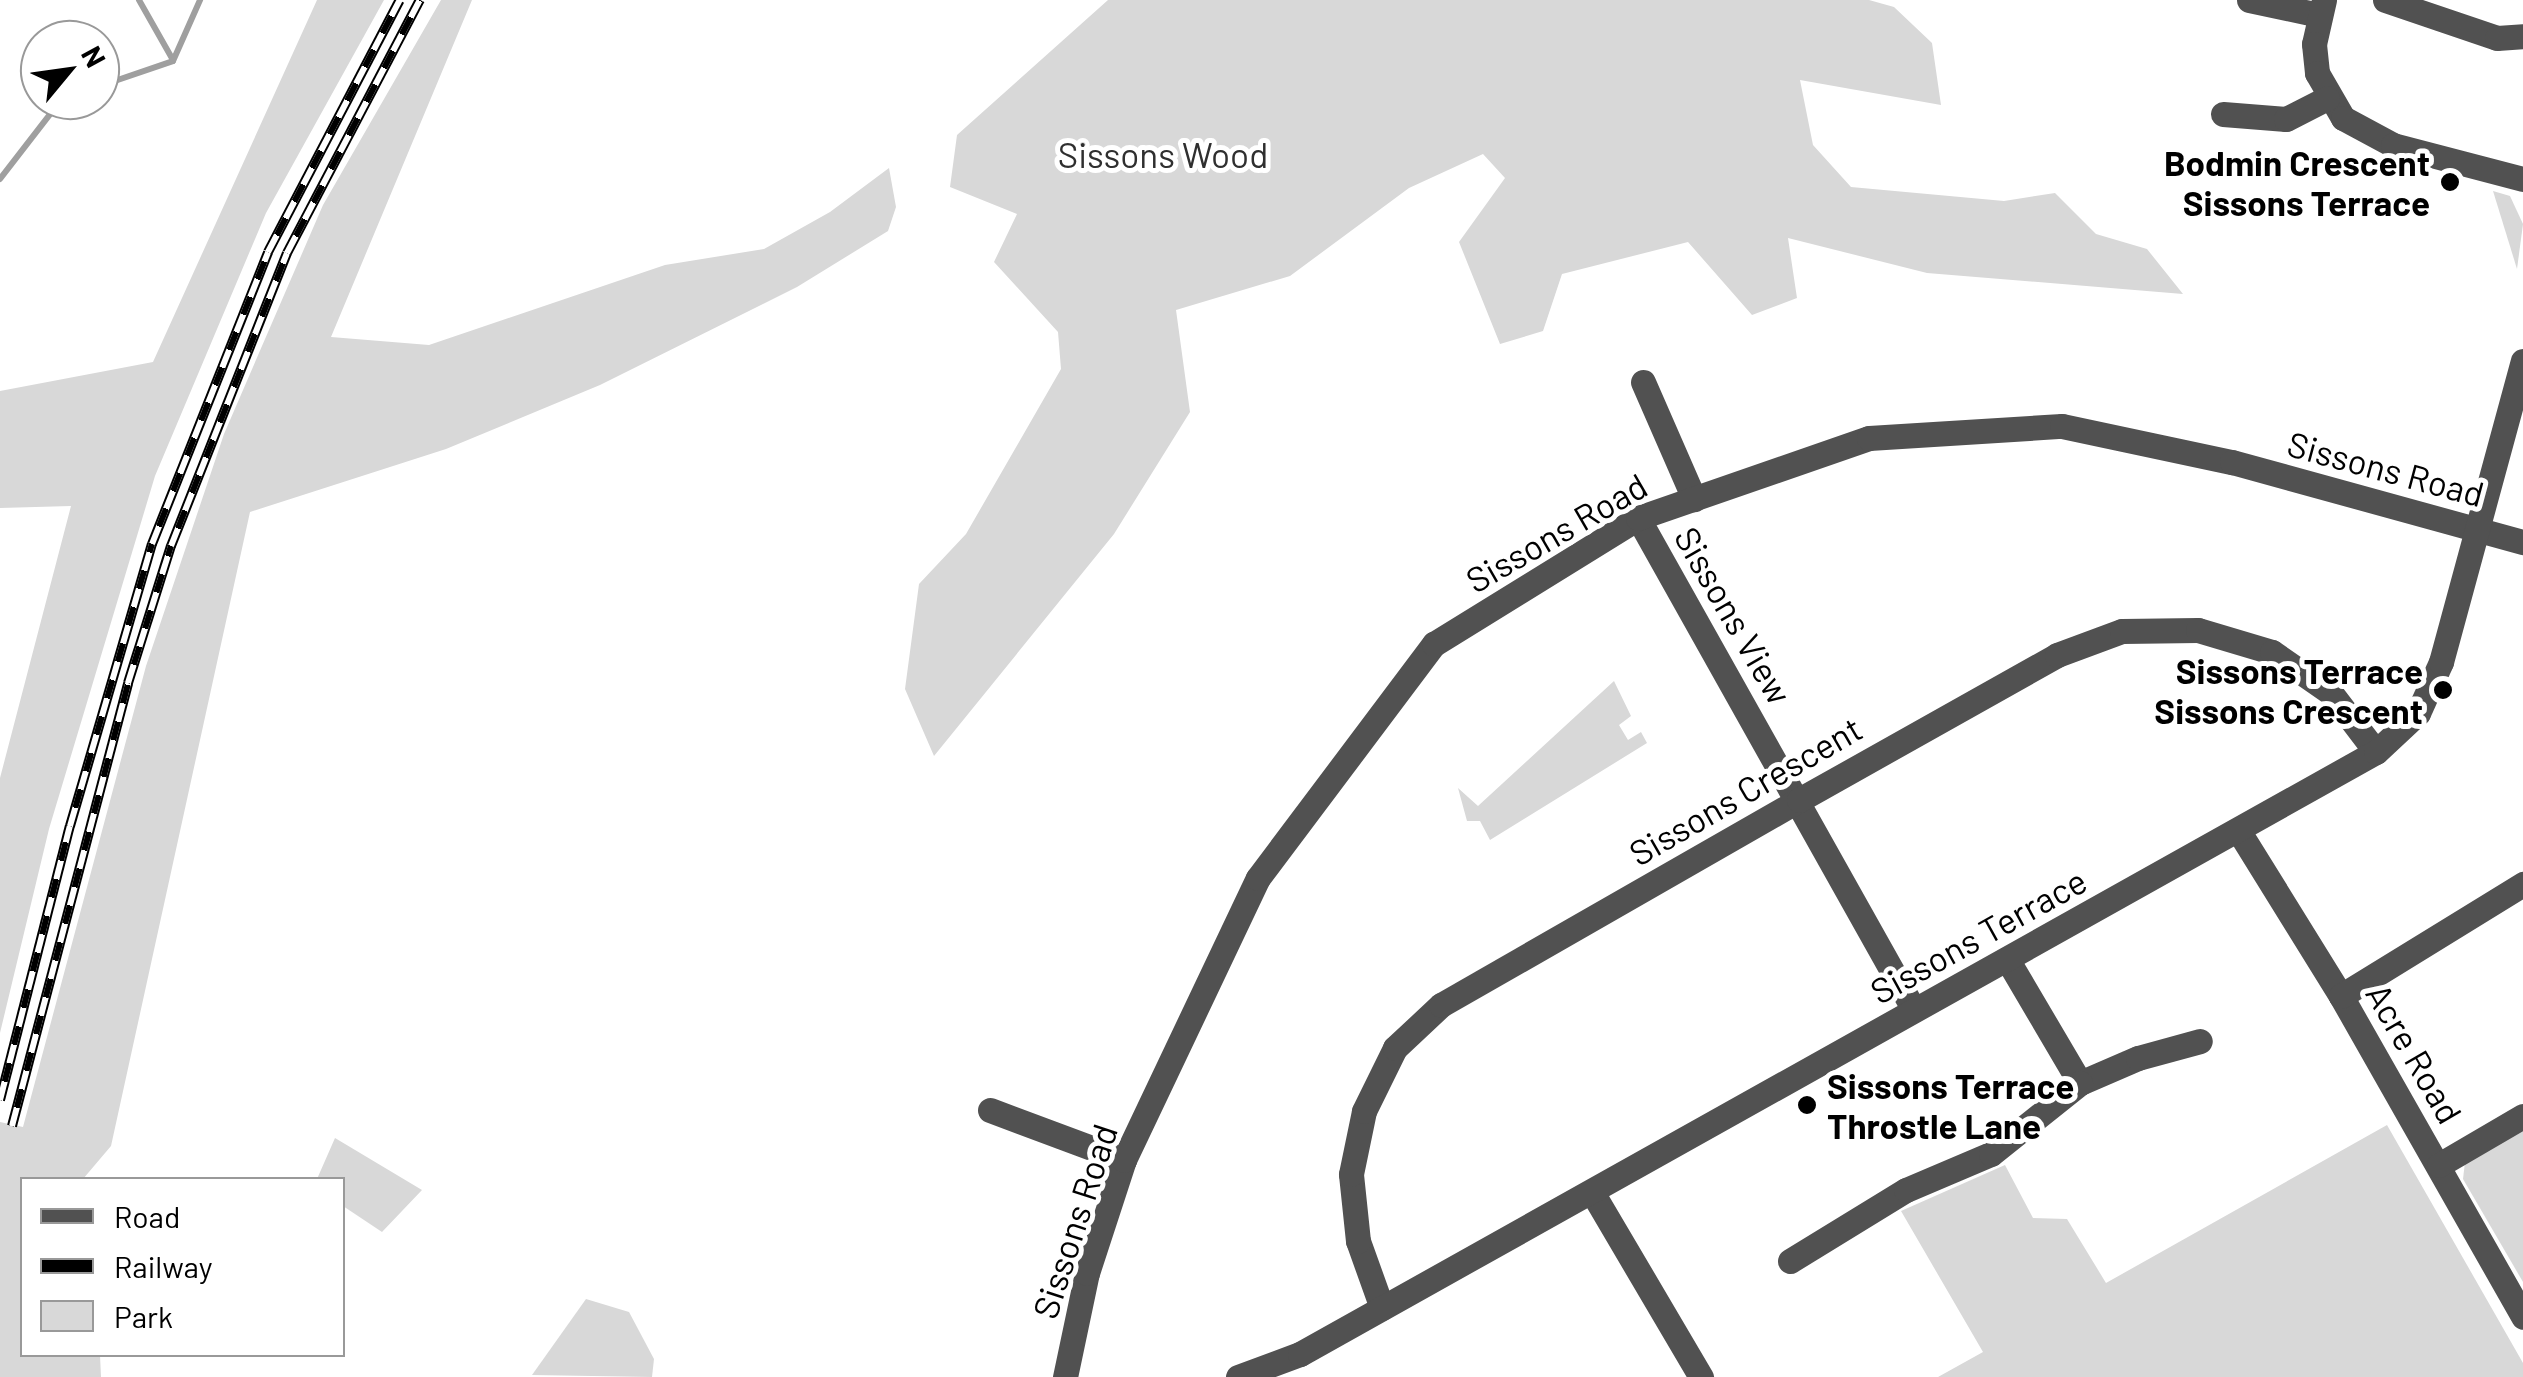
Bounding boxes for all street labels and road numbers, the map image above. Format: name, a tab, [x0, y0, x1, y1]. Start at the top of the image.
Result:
street label: Sissons Road	[2283, 422, 2489, 514]
street label: Sissons Road	[1458, 463, 1654, 601]
street label: Sissons View	[1666, 519, 1802, 711]
street label: Sissons Crescent	[1621, 706, 1869, 874]
street label: Sissons Terrace	[1863, 858, 2093, 1012]
street label: Acre Road	[2358, 976, 2472, 1130]
street label: Sissons Road	[1023, 1119, 1125, 1323]

